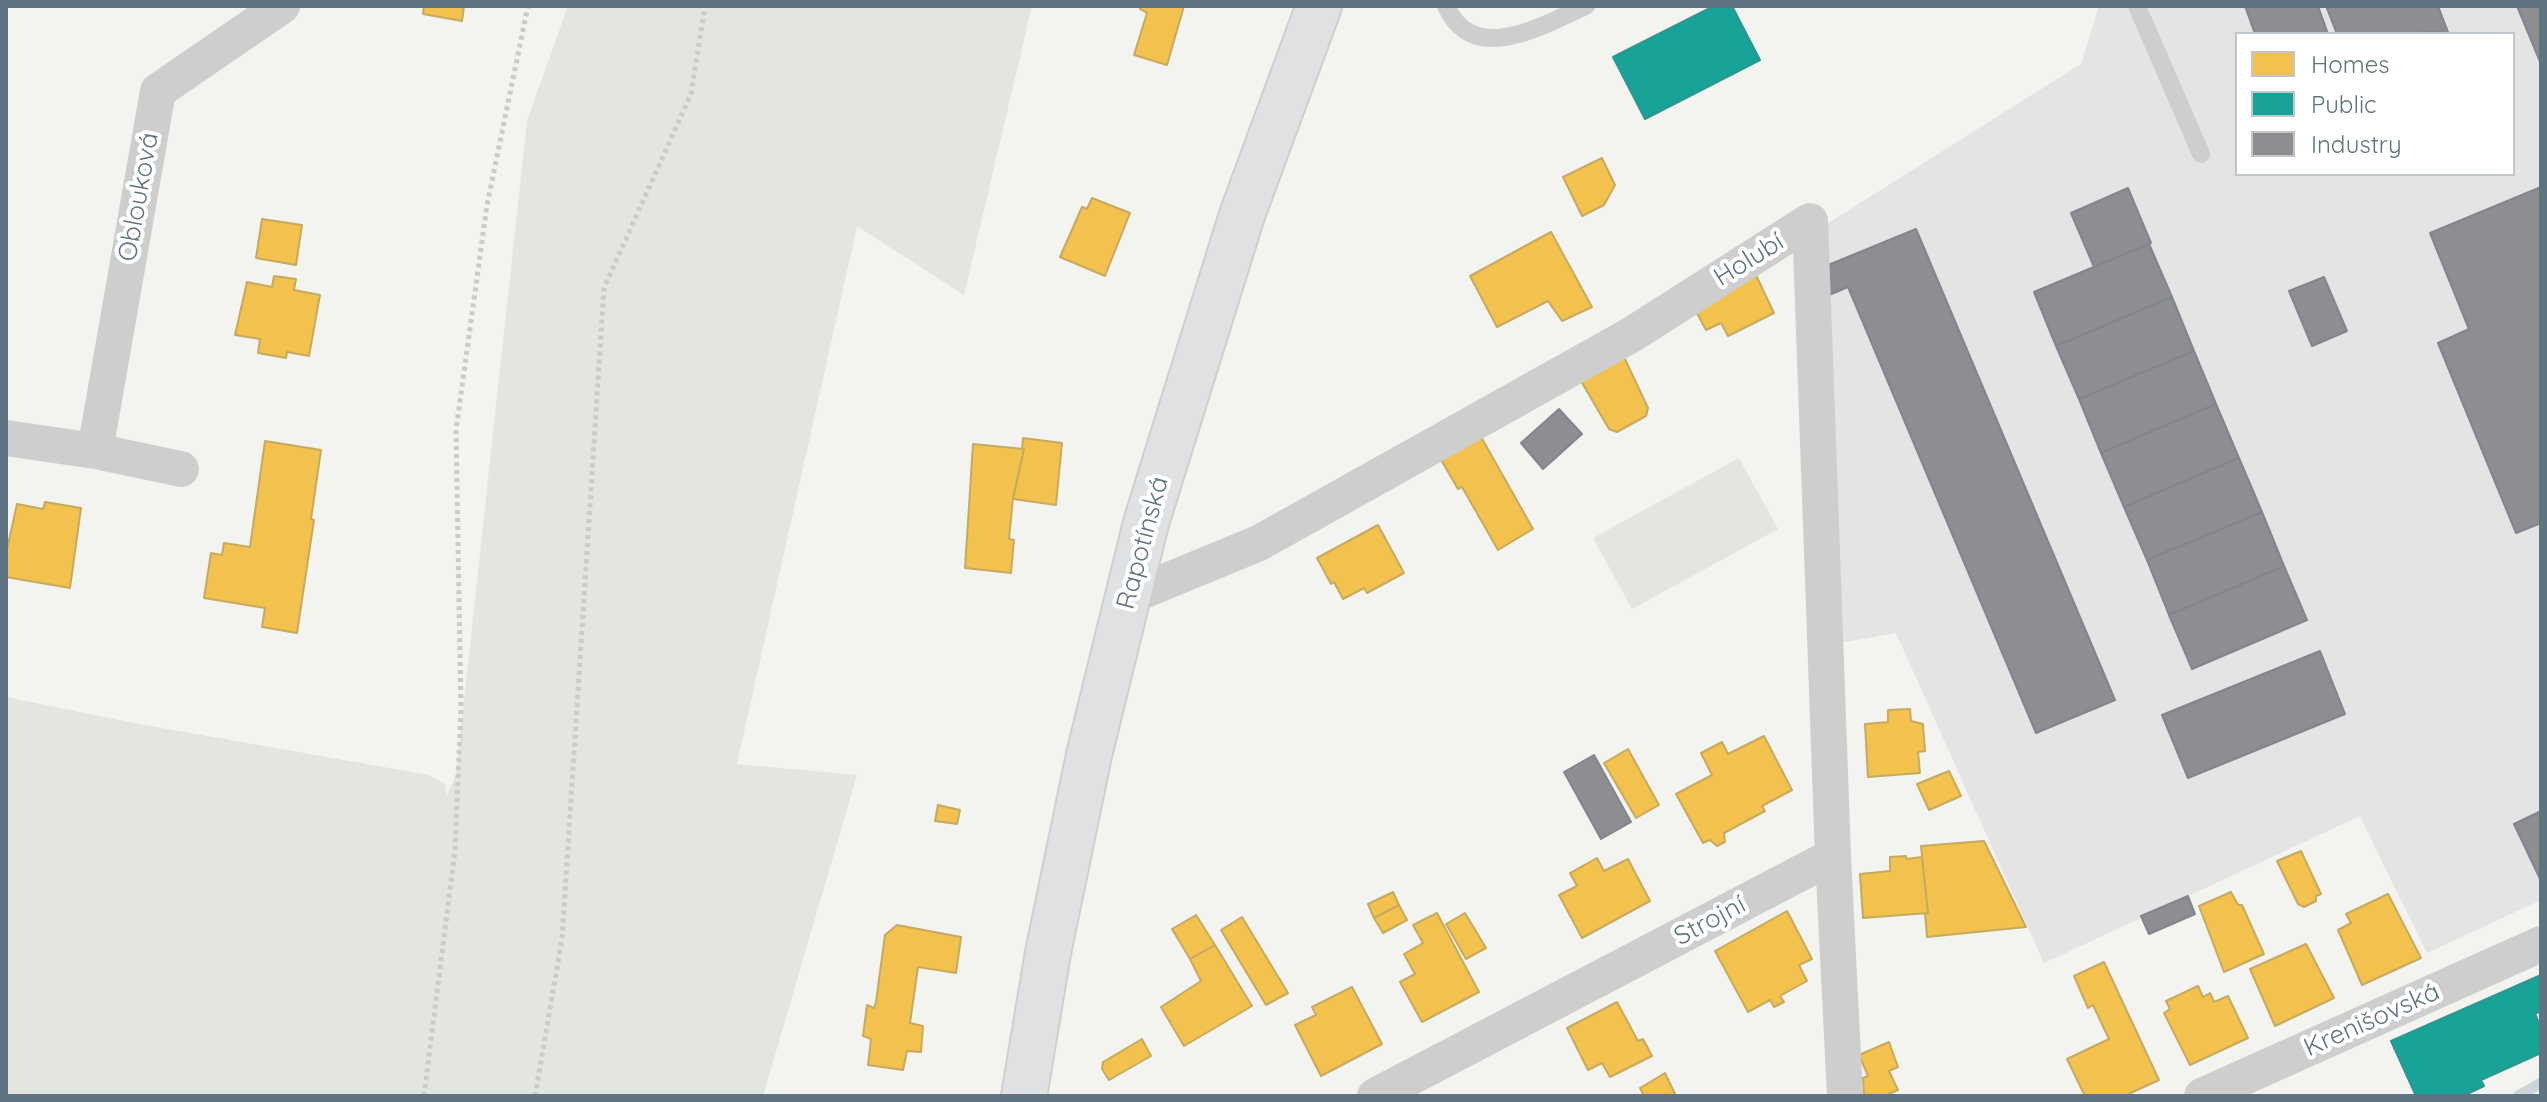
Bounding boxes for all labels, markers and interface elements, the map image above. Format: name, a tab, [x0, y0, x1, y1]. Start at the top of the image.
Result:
legend	[2235, 32, 2515, 176]
text: Homes	[2311, 49, 2389, 79]
text: Public	[2311, 89, 2376, 119]
text: Industry	[2311, 129, 2402, 159]
street label: Oblouková	[112, 130, 166, 264]
street label: Holubí	[1708, 227, 1790, 293]
street label: Rapotínská	[1110, 473, 1176, 613]
street label: Strojní	[1669, 889, 1751, 953]
street label: Krenišovská	[2299, 976, 2445, 1064]

